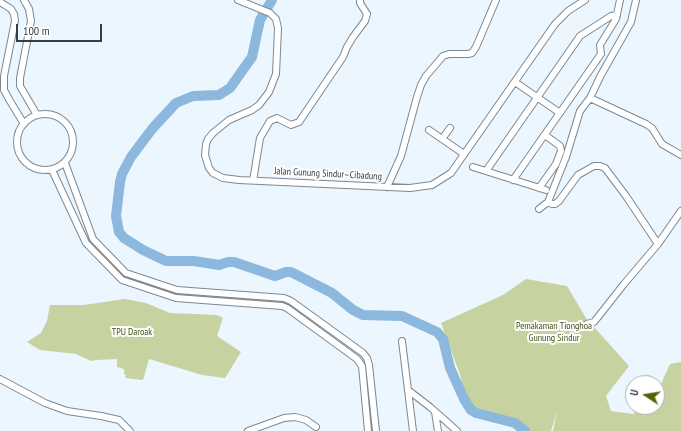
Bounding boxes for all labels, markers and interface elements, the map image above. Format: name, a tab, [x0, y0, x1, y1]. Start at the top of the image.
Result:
scale bar	[18, 16, 104, 42]
text: 100 m	[23, 23, 50, 38]
street label: Jalan Gunung Sindur–Cibadung	[274, 165, 382, 183]
park label: Pemakaman Tionghoa Gunung Sindur	[516, 320, 592, 344]
park label: TPU Daroak	[112, 326, 152, 338]
north arrow	[625, 375, 665, 415]
text: U	[627, 388, 642, 397]

